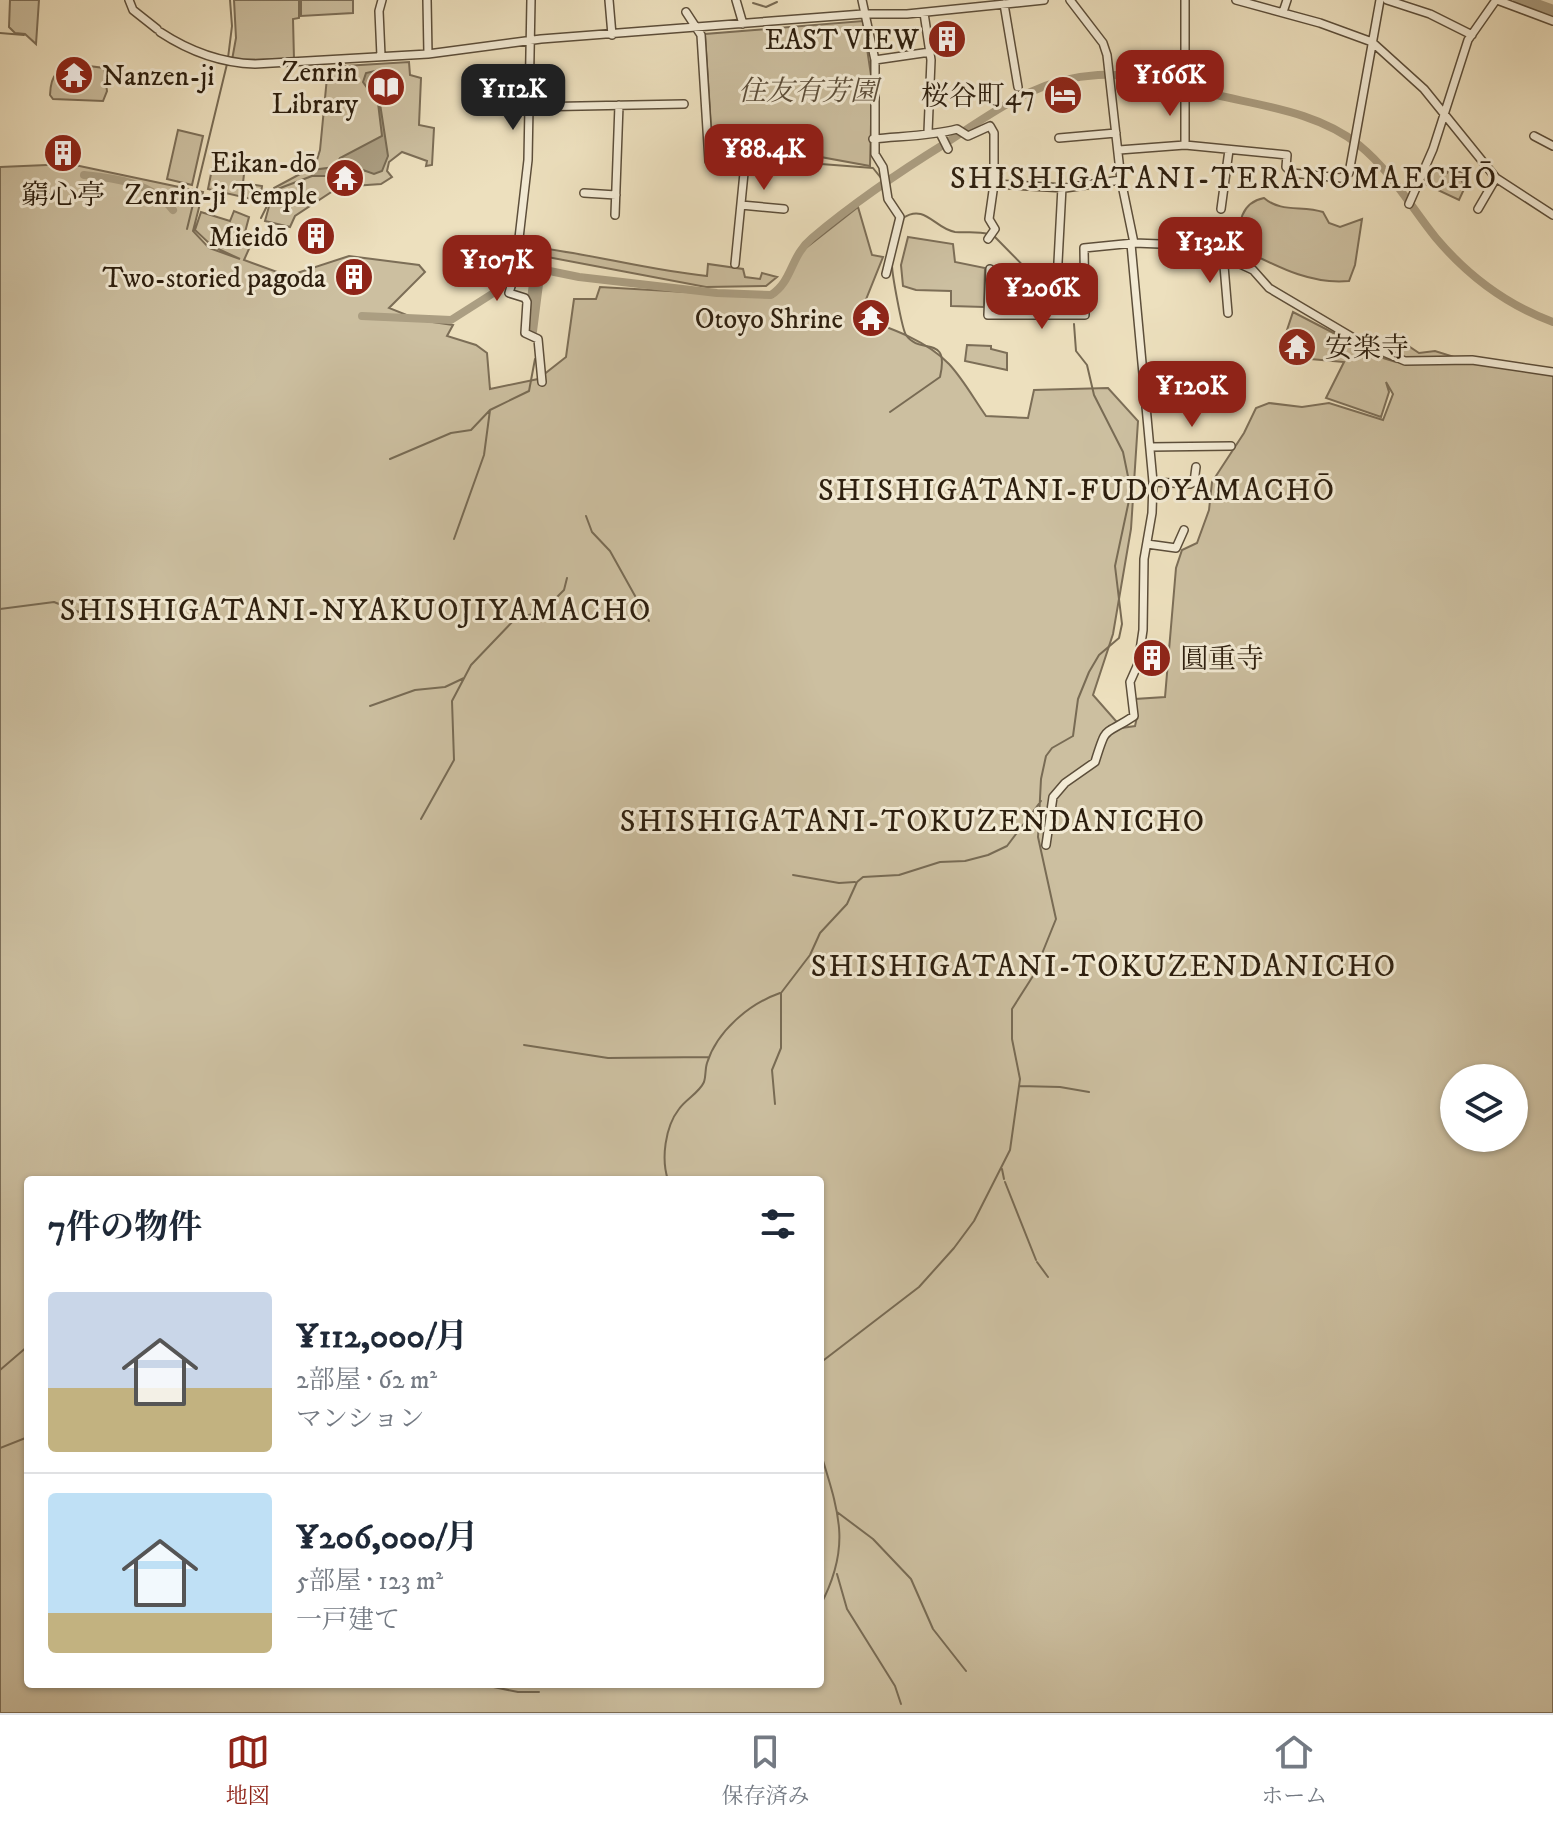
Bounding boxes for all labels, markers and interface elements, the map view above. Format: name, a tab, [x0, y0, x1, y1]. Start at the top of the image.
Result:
building icon: EAST VIEW	[926, 18, 968, 60]
place label: EAST VIEW	[765, 23, 919, 58]
pin: ¥166K	[1114, 50, 1226, 118]
temple icon: Nanzen-ji	[53, 54, 95, 96]
place label: Zenrin Library	[272, 55, 359, 122]
place label: Nanzen-ji	[102, 59, 214, 94]
text: ¥166K	[1134, 59, 1206, 92]
pin: ¥112K	[457, 64, 569, 132]
library icon: Zenrin Library	[365, 66, 407, 108]
text: ¥112K	[479, 73, 547, 106]
park label: 住友有芳園	[738, 74, 882, 109]
hotel icon: 桜谷町47	[1042, 74, 1084, 116]
place label: 桜谷町47	[921, 79, 1035, 114]
pin: ¥88.4K	[699, 124, 829, 192]
building icon: 窮心亭	[42, 132, 84, 174]
text: ¥88.4K	[722, 133, 806, 166]
place label: Eikan-dō Zenrin-ji Temple	[124, 146, 317, 213]
temple icon: Eikan-dō Zenrin-ji Temple	[324, 157, 366, 199]
district label: SHISHIGATANI-TERANOMAECHŌ	[950, 161, 1498, 198]
place label: 窮心亭	[21, 178, 105, 213]
building icon: Mieidō	[295, 215, 337, 257]
pin: ¥132K	[1154, 217, 1266, 285]
place label: Mieidō	[209, 220, 288, 255]
text: ¥132K	[1176, 226, 1244, 259]
pin: ¥107K	[441, 235, 553, 303]
text: ¥107K	[461, 244, 533, 277]
building icon: Two-storied pagoda	[333, 256, 375, 298]
place label: Two-storied pagoda	[103, 261, 326, 296]
pin: ¥206K	[986, 263, 1098, 331]
text: ¥206K	[1004, 272, 1080, 305]
temple icon: Otoyo Shrine	[850, 297, 892, 339]
place label: Otoyo Shrine	[695, 302, 843, 337]
temple icon: 安楽寺	[1276, 326, 1318, 368]
place label: 安楽寺	[1325, 331, 1409, 366]
pin: ¥120K	[1136, 361, 1248, 429]
text: ¥120K	[1156, 370, 1228, 403]
district label: SHISHIGATANI-FUDOYAMACHŌ	[818, 473, 1336, 510]
district label: SHISHIGATANI-NYAKUOJIYAMACHO	[60, 593, 652, 630]
building icon: 圓重寺	[1131, 637, 1173, 679]
place label: 圓重寺	[1180, 642, 1264, 677]
district label: SHISHIGATANI-TOKUZENDANICHO	[620, 804, 1206, 841]
district label: SHISHIGATANI-TOKUZENDANICHO	[811, 949, 1397, 986]
map controls	[1440, 1064, 1528, 1152]
button: layers	[1440, 1064, 1528, 1152]
icon: filters	[756, 1202, 800, 1246]
text: 7件の物件	[48, 1207, 202, 1249]
text: ¥112,000/月	[296, 1316, 468, 1358]
icon: home	[112, 1324, 208, 1420]
text: 2部屋 · 62 m²	[296, 1364, 437, 1397]
text: マンション	[296, 1403, 425, 1436]
text: ¥206,000/月	[296, 1517, 479, 1559]
icon: home	[112, 1525, 208, 1621]
text: 5部屋 · 123 m²	[296, 1565, 443, 1598]
text: 一戸建て	[296, 1604, 400, 1637]
tab: 地図	[226, 1730, 270, 1810]
tab: 保存済み	[721, 1730, 809, 1810]
tab: ホーム	[1261, 1730, 1327, 1810]

